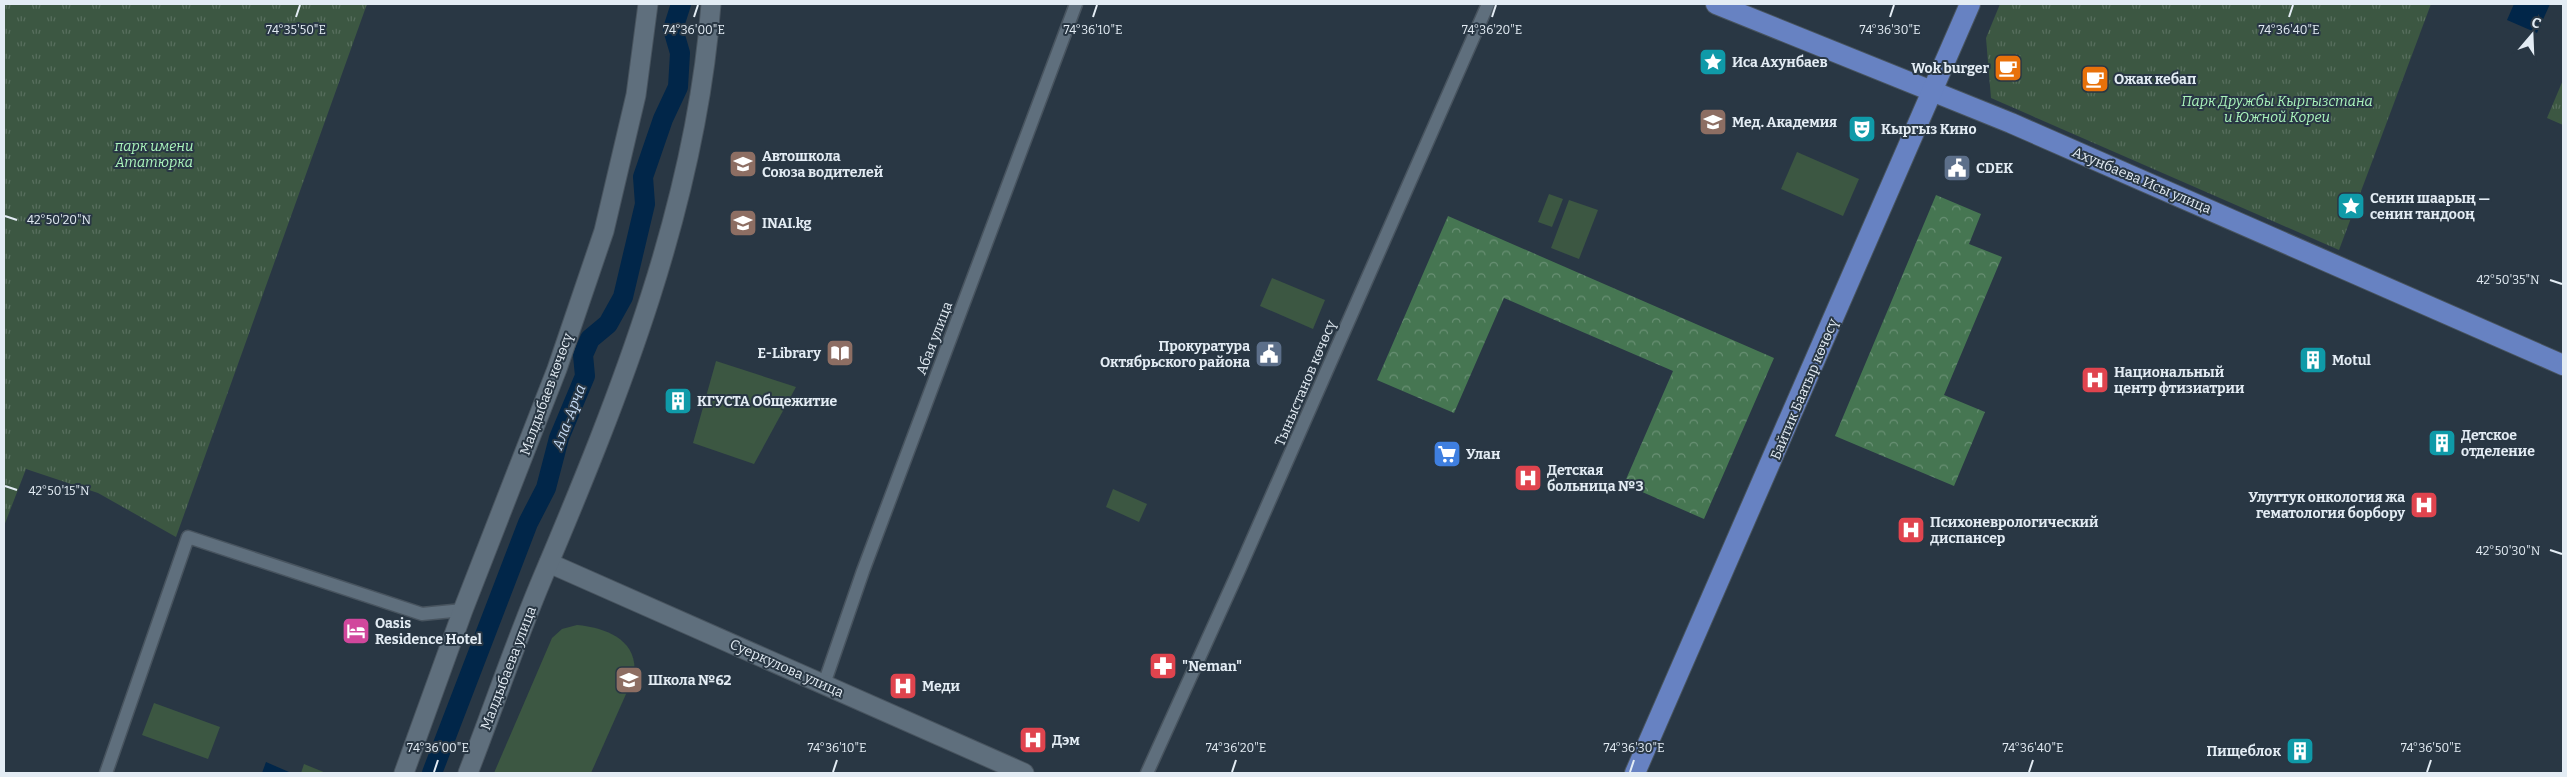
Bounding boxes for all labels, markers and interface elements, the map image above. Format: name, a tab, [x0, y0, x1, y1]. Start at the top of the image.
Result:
north arrow	[2507, 10, 2557, 60]
text: С	[2529, 14, 2543, 33]
text: 74°35'50"E	[266, 23, 326, 37]
text: 74°36'00"E	[663, 23, 725, 37]
text: 74°36'10"E	[1063, 23, 1123, 37]
text: 74°36'20"E	[1462, 23, 1522, 37]
text: 74°36'30"E	[1860, 23, 1920, 37]
text: 74°36'40"E	[2258, 23, 2320, 37]
place icon: Иса Ахунбаев	[1698, 47, 1728, 77]
cafe icon: Wok burger	[1993, 53, 2023, 83]
place label: Иса Ахунбаев	[1732, 54, 1828, 71]
place label: Wok burger	[1911, 60, 1989, 77]
cafe icon: Ожак кебап	[2080, 64, 2110, 94]
place label: Ожак кебап	[2114, 71, 2196, 88]
park label: Парк Дружбы Кыргызстана и Южной Кореи	[2181, 93, 2373, 126]
school or university icon: Мед. Академия	[1698, 107, 1728, 137]
place label: Мед. Академия	[1732, 114, 1837, 131]
theatre icon: Кыргыз Кино	[1847, 114, 1877, 144]
place label: Кыргыз Кино	[1881, 121, 1977, 138]
park label: парк имени Ататюрка	[114, 138, 193, 171]
street label: Ахунбаева Исы улица	[2070, 143, 2214, 218]
place label: Автошкола Союза водителей	[762, 148, 884, 181]
school or university icon: Автошкола Союза водителей	[728, 149, 758, 179]
public building icon: CDEK	[1942, 153, 1972, 183]
place label: CDEK	[1976, 160, 2013, 177]
place label: Сенин шаарың — сенин тандооң	[2370, 190, 2490, 223]
place icon: Сенин шаарың — сенин тандооң	[2336, 191, 2366, 221]
school or university icon: INAI.kg	[728, 208, 758, 238]
text: 42°50'20"N	[27, 213, 92, 227]
place label: INAI.kg	[762, 215, 812, 232]
text: 42°50'35"N	[2476, 273, 2540, 287]
street label: Абая улица	[913, 299, 956, 377]
street label: Байтик Баатыр көчөсү	[1767, 316, 1842, 462]
street label: Тыныстанов көчөсү	[1271, 317, 1340, 449]
street label: Малдыбаев көчөсү	[516, 330, 577, 458]
library icon: E-Library	[825, 338, 855, 368]
place label: Прокуратура Октябрьского района	[1100, 338, 1250, 371]
public building icon: Прокуратура Октябрьского района	[1254, 339, 1284, 369]
place label: E-Library	[757, 345, 821, 362]
building icon: Motul	[2298, 345, 2328, 375]
place label: Motul	[2332, 352, 2372, 369]
place label: Национальный центр фтизиатрии	[2114, 364, 2245, 397]
hospital icon: Национальный центр фтизиатрии	[2080, 365, 2110, 395]
water label: Ала-Арча	[548, 382, 590, 453]
building icon: КГУСТА Общежитие	[663, 386, 693, 416]
place label: КГУСТА Общежитие	[697, 393, 838, 410]
place label: Детское отделение	[2461, 427, 2535, 460]
building icon: Детское отделение	[2427, 428, 2457, 458]
supermarket icon: Улан	[1432, 439, 1462, 469]
place label: Улан	[1466, 446, 1500, 463]
place label: Детская больница №3	[1547, 462, 1644, 495]
hospital icon: Детская больница №3	[1513, 463, 1543, 493]
text: 42°50'15"N	[28, 484, 90, 498]
place label: Улуттук онкология жа гематология борбору	[2248, 489, 2405, 522]
hospital icon: Улуттук онкология жа гематология борбору	[2409, 490, 2439, 520]
place label: Психоневрологический диспансер	[1930, 514, 2099, 547]
hospital icon: Психоневрологический диспансер	[1896, 515, 1926, 545]
text: 42°50'30"N	[2476, 544, 2541, 558]
street label: Малдыбаева улица	[477, 604, 540, 733]
place label: Oasis Residence Hotel	[375, 615, 482, 648]
hotel icon: Oasis Residence Hotel	[341, 616, 371, 646]
street label: Суеркулова улица	[727, 636, 847, 701]
pharmacy icon: "Neman"	[1148, 651, 1178, 681]
place label: "Neman"	[1182, 658, 1242, 675]
school or university icon: Школа №62	[614, 665, 644, 695]
hospital icon: Меди	[888, 671, 918, 701]
place label: Школа №62	[648, 672, 732, 689]
place label: Меди	[922, 678, 961, 695]
hospital icon: Дэм	[1018, 725, 1048, 755]
place label: Дэм	[1052, 732, 1080, 749]
building icon: Пищеблок	[2285, 736, 2315, 766]
text: 74°36'00"E	[407, 741, 469, 755]
text: 74°36'10"E	[807, 741, 867, 755]
text: 74°36'20"E	[1206, 741, 1266, 755]
text: 74°36'30"E	[1604, 741, 1664, 755]
text: 74°36'40"E	[2002, 741, 2064, 755]
text: 74°36'50"E	[2401, 741, 2461, 755]
place label: Пищеблок	[2206, 743, 2281, 760]

